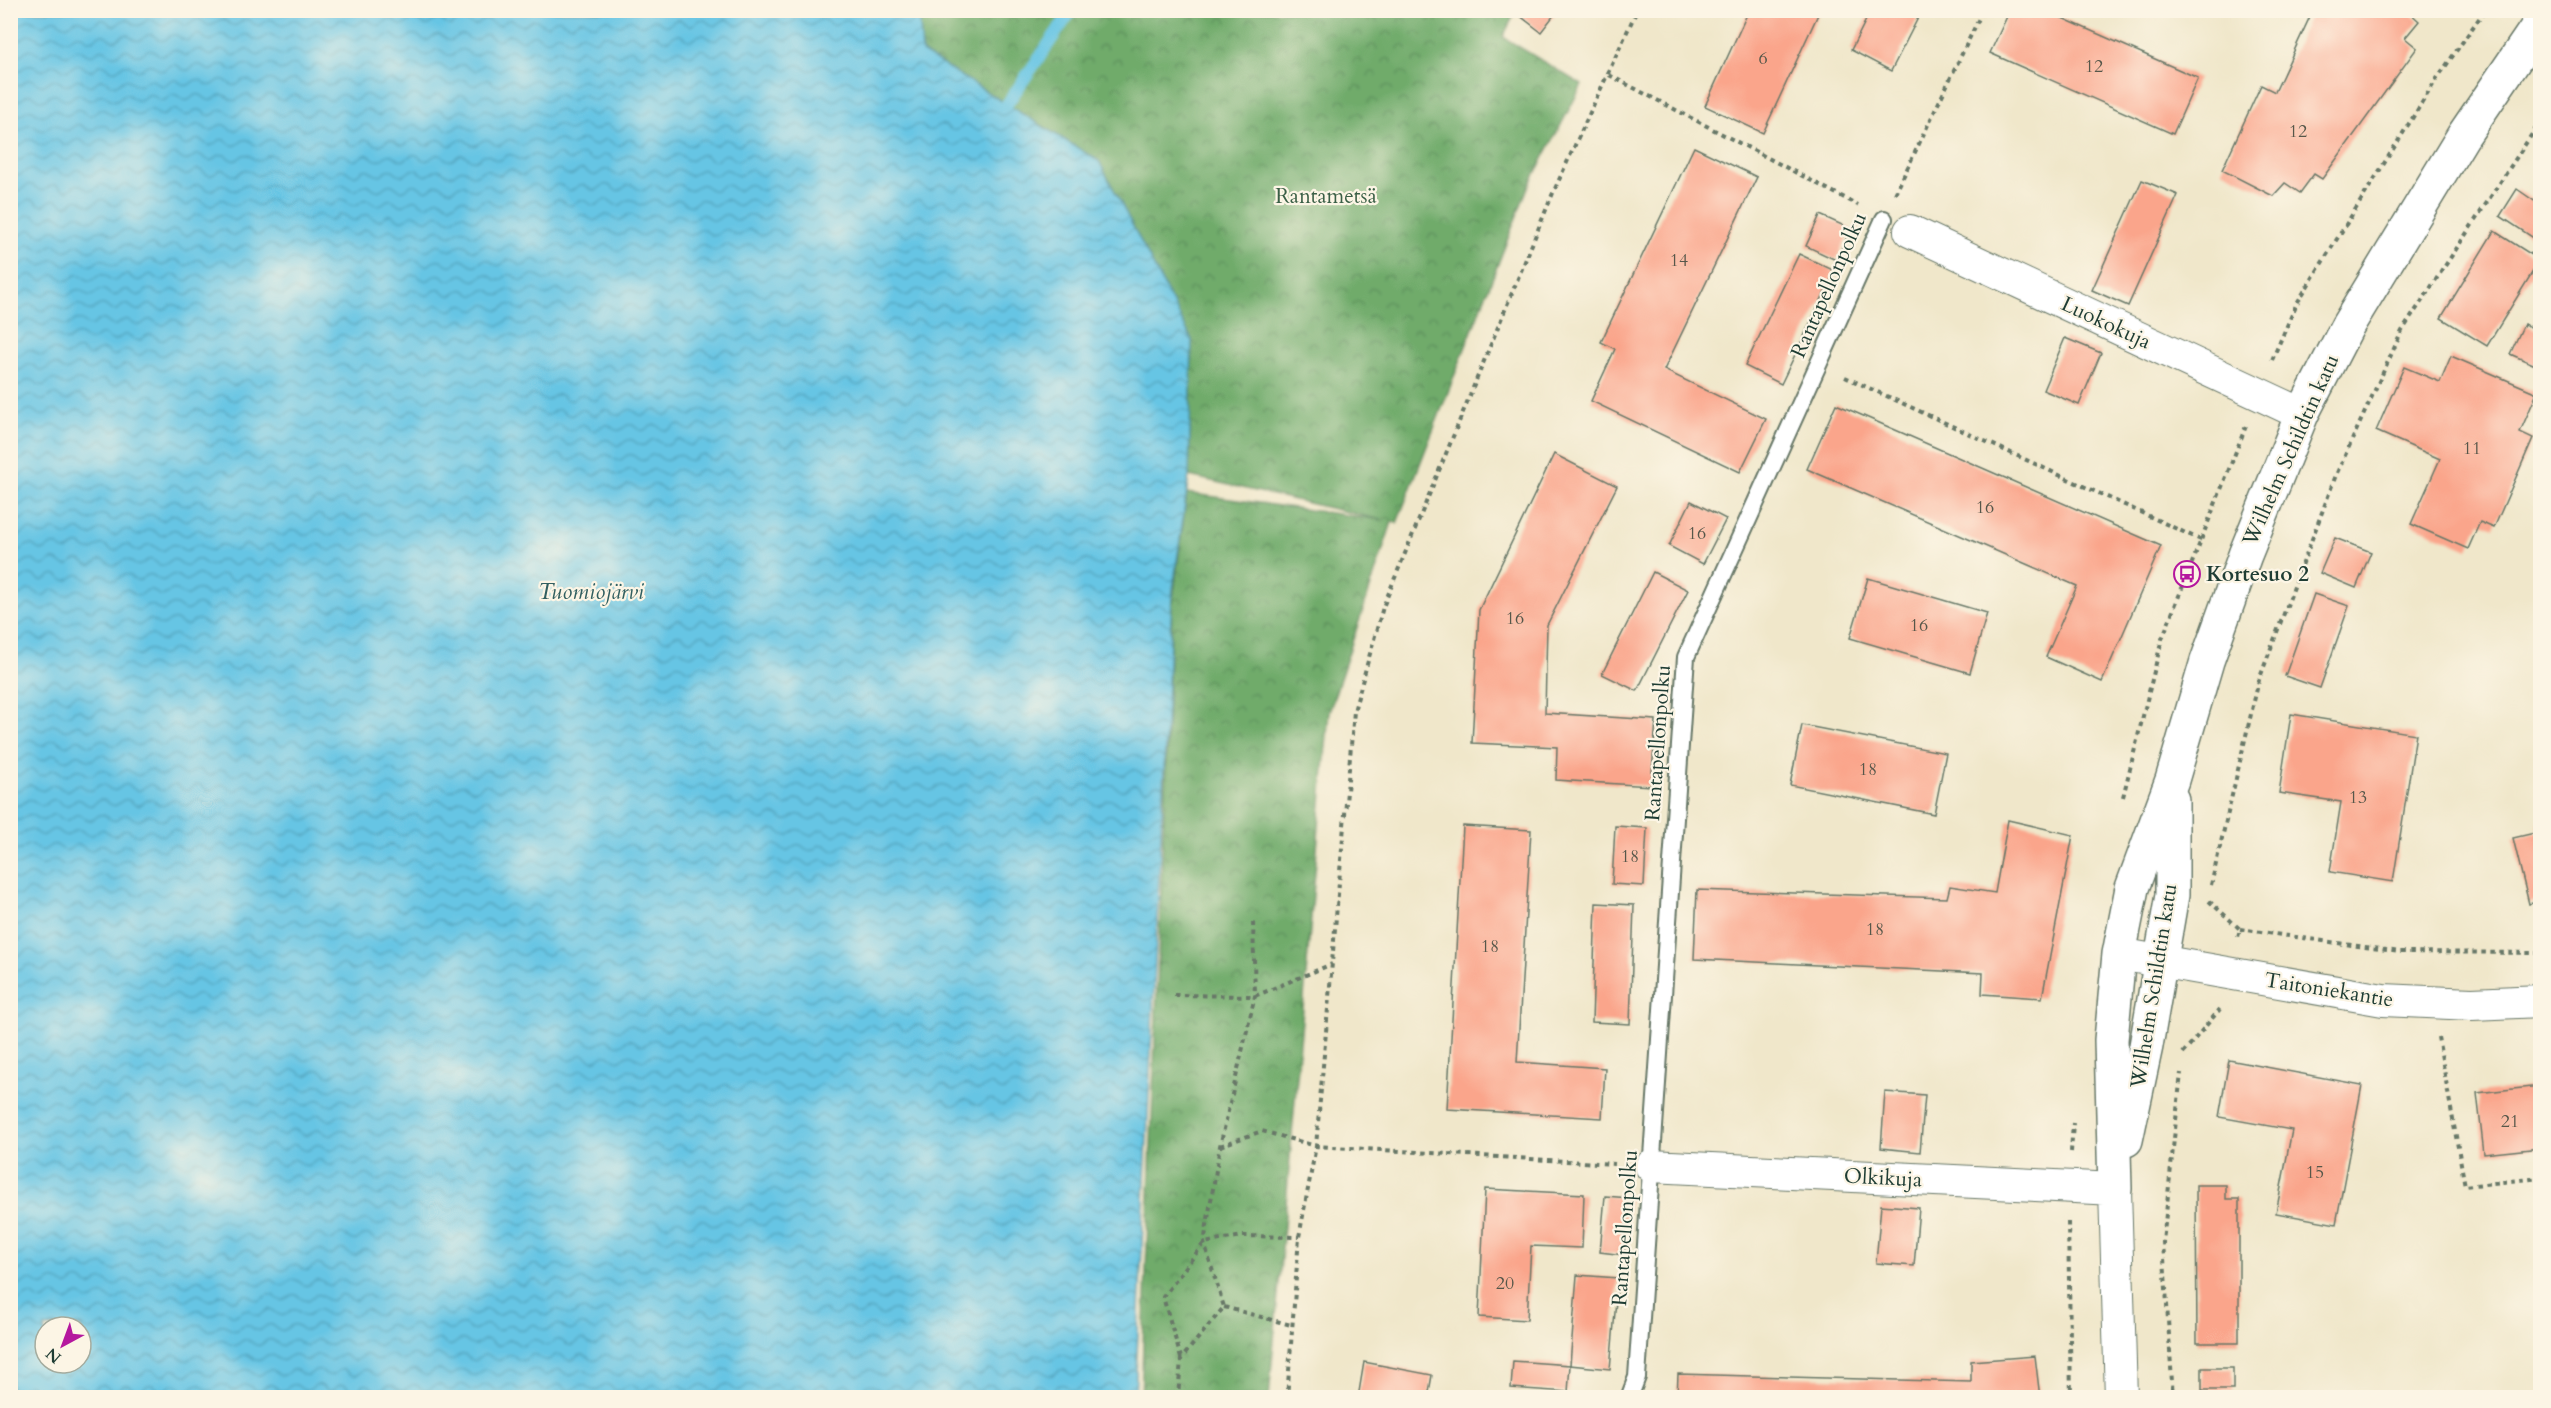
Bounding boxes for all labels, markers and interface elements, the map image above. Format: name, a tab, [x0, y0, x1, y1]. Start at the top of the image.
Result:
house number: 6	[1758, 46, 1768, 71]
house number: 12	[2085, 54, 2103, 79]
house number: 12	[2289, 119, 2307, 144]
park label: Rantametsä	[1275, 182, 1377, 211]
street label: Rantapellonpolku	[1784, 208, 1874, 362]
house number: 14	[1670, 248, 1688, 273]
street label: Luokokuja	[2056, 290, 2156, 356]
street label: Wilhelm Schildtin katu	[2235, 350, 2346, 551]
house number: 11	[2463, 436, 2481, 461]
house number: 16	[1976, 495, 1994, 520]
house number: 16	[1688, 521, 1706, 546]
bus stop icon: Kortesuo 2	[2172, 559, 2202, 589]
place label: Kortesuo 2	[2206, 560, 2309, 589]
water label: Tuomiojärvi	[538, 577, 645, 607]
house number: 16	[1506, 606, 1524, 631]
house number: 16	[1910, 613, 1928, 638]
street label: Rantapellonpolku	[1638, 664, 1678, 822]
house number: 18	[1859, 757, 1877, 782]
house number: 13	[2349, 785, 2367, 810]
house number: 18	[1621, 844, 1639, 869]
street label: Wilhelm Schildtin katu	[2123, 882, 2185, 1091]
house number: 18	[1866, 917, 1884, 942]
house number: 18	[1481, 934, 1499, 959]
street label: Taitoniekantie	[2262, 966, 2396, 1014]
house number: 21	[2501, 1109, 2519, 1134]
street label: Rantapellonpolku	[1605, 1149, 1645, 1307]
house number: 15	[2306, 1160, 2324, 1185]
street label: Olkikuja	[1843, 1161, 1923, 1195]
house number: 20	[1496, 1271, 1514, 1296]
north arrow	[33, 1315, 93, 1375]
text: N	[41, 1343, 66, 1368]

